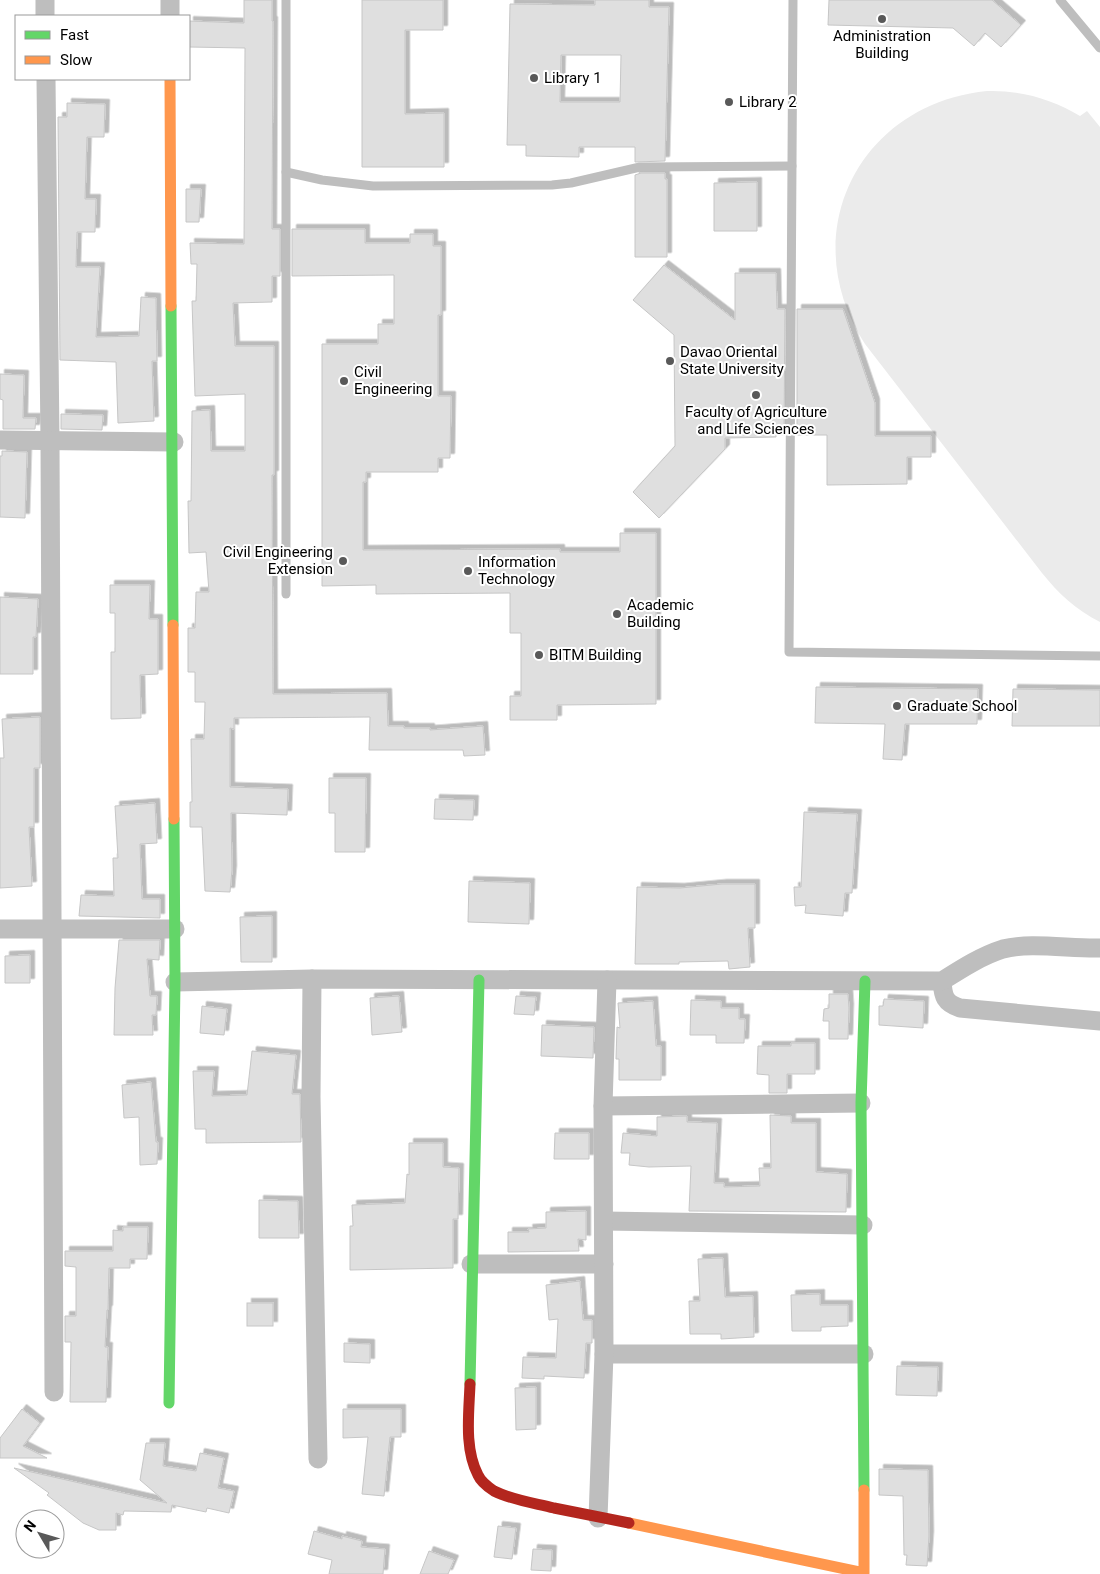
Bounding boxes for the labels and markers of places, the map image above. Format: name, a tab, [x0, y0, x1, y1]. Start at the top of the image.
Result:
marker: Administration Building	[876, 13, 888, 25]
place label: Administration Building	[833, 27, 931, 62]
place label: Library 1	[544, 69, 602, 87]
marker: Library 1	[528, 72, 540, 84]
place label: Library 2	[739, 93, 797, 111]
marker: Library 2	[723, 96, 735, 108]
place label: Davao Oriental State University	[680, 343, 784, 378]
marker: Davao Oriental State University	[664, 355, 676, 367]
place label: Civil Engineering	[354, 363, 433, 398]
marker: Civil Engineering	[338, 375, 350, 387]
marker: Faculty of Agriculture and Life Sciences	[750, 389, 762, 401]
place label: Faculty of Agriculture and Life Sciences	[685, 403, 827, 438]
place label: Civil Engineering Extension	[223, 543, 333, 578]
place label: Information Technology	[478, 553, 556, 588]
marker: Civil Engineering Extension	[337, 555, 349, 567]
marker: Information Technology	[462, 565, 474, 577]
place label: Academic Building	[627, 596, 694, 631]
marker: Academic Building	[611, 608, 623, 620]
place label: BITM Building	[549, 646, 642, 664]
marker: BITM Building	[533, 649, 545, 661]
place label: Graduate School	[907, 697, 1017, 715]
marker: Graduate School	[891, 700, 903, 712]

